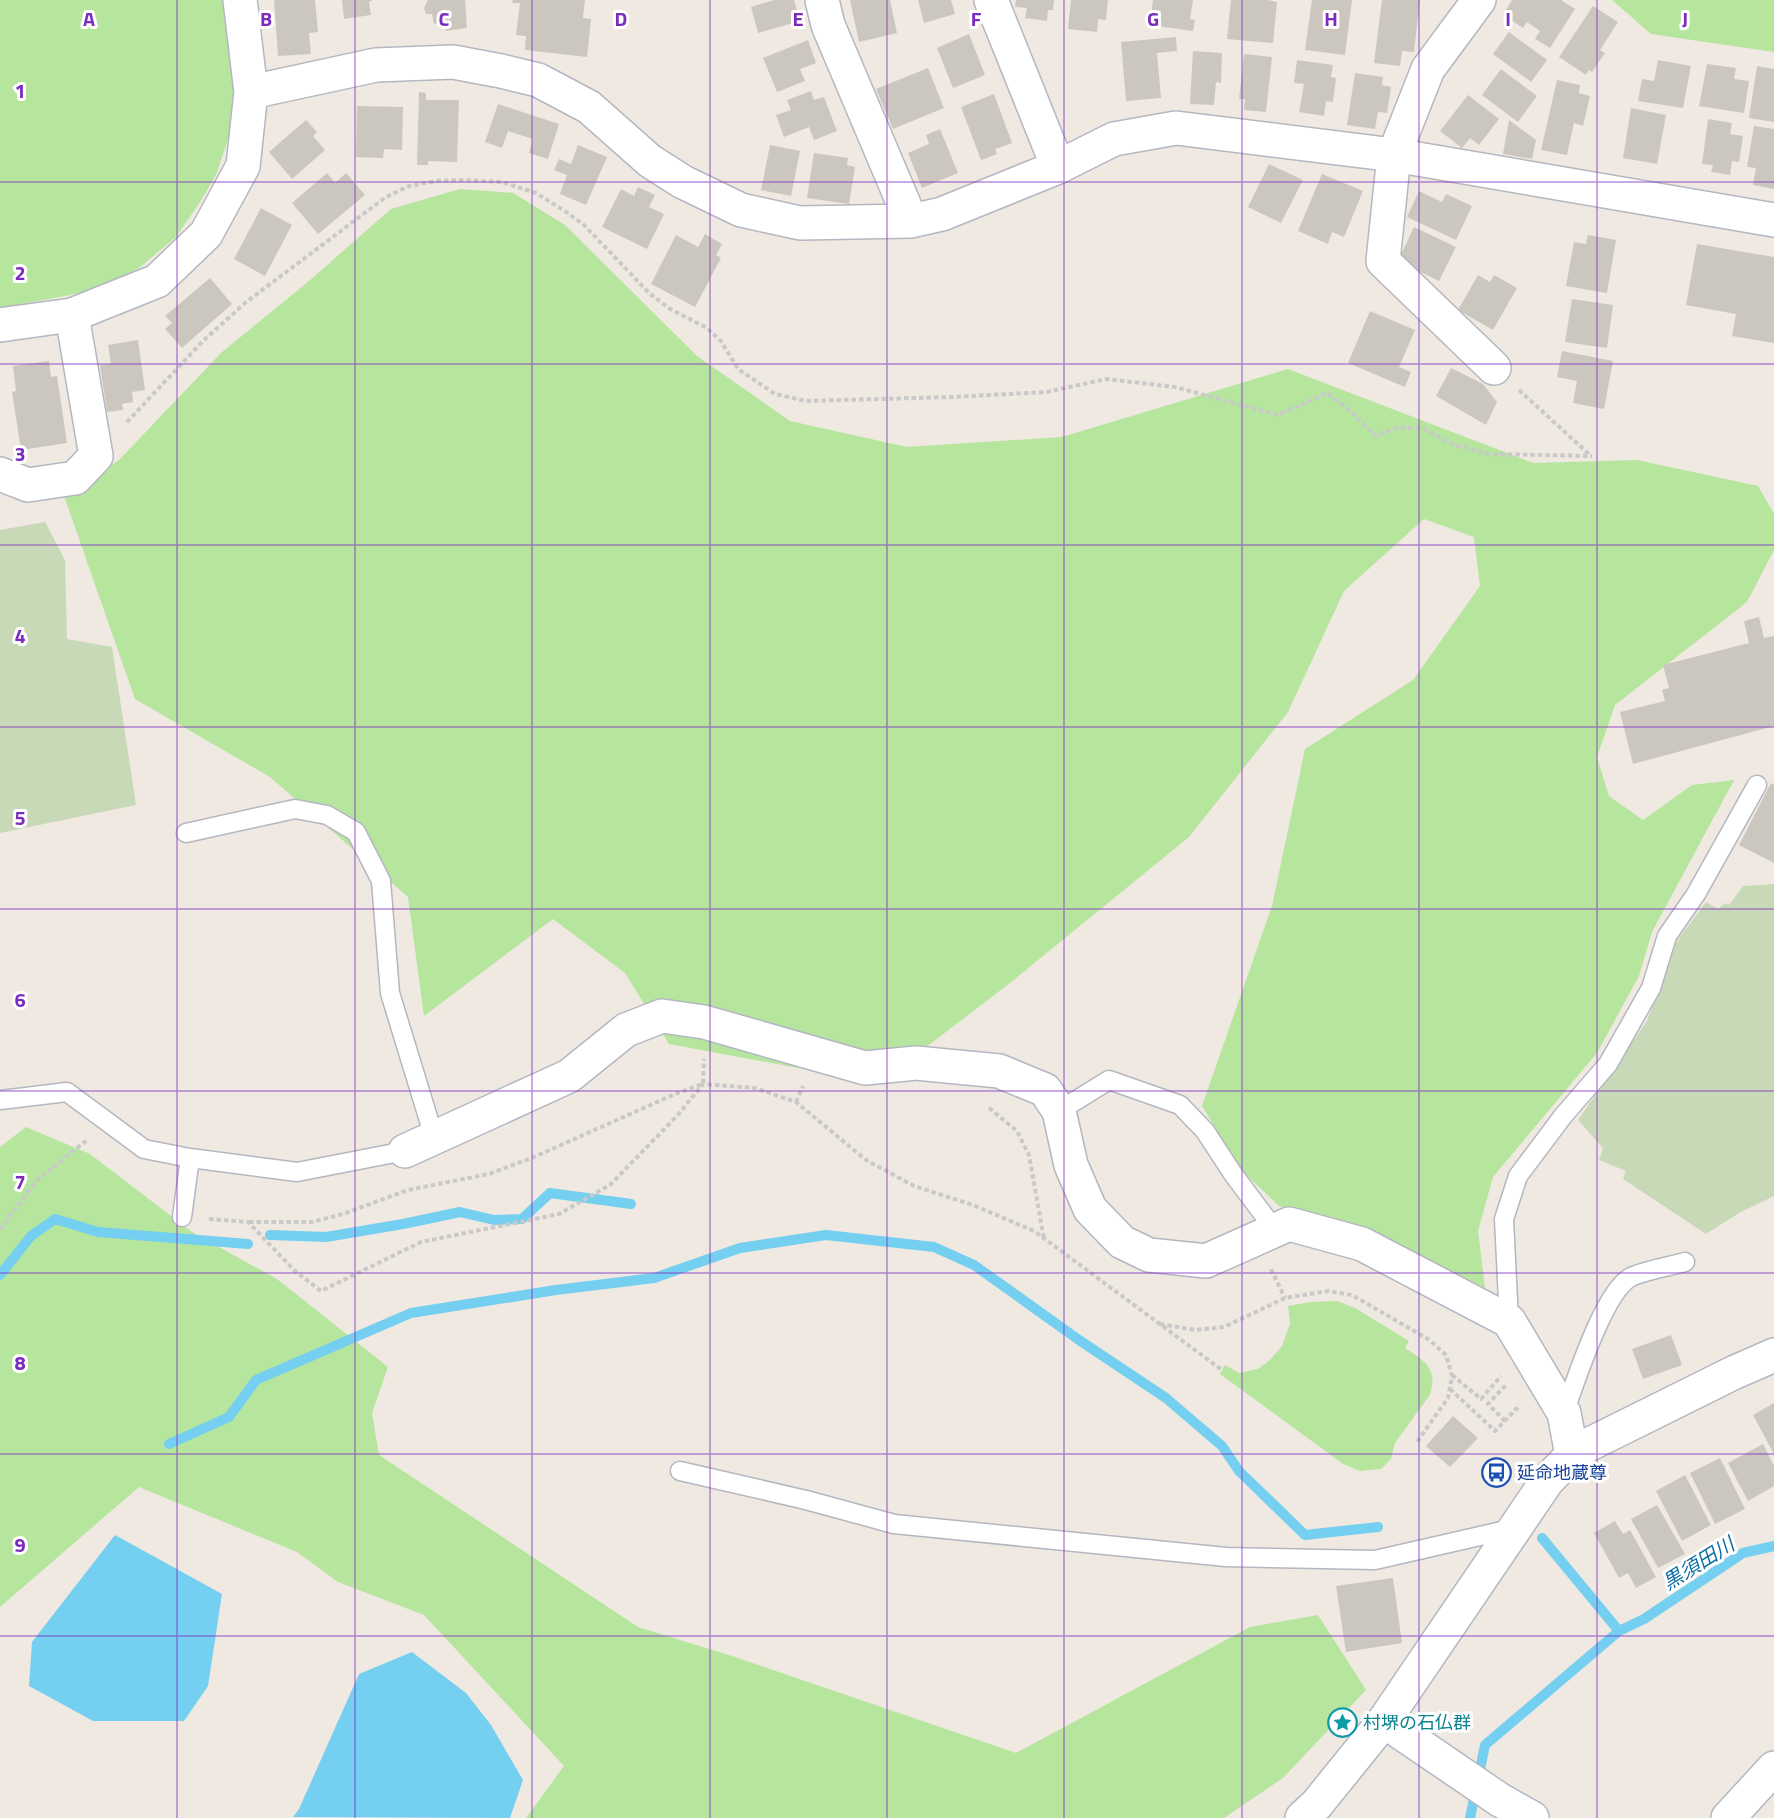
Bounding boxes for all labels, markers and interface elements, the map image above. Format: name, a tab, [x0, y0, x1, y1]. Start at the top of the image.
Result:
text: A	[83, 3, 95, 34]
text: B	[260, 3, 272, 34]
text: C	[439, 3, 450, 34]
text: D	[615, 3, 627, 34]
text: E	[792, 3, 804, 34]
text: F	[971, 3, 982, 34]
text: G	[1147, 3, 1159, 34]
text: H	[1324, 3, 1338, 34]
text: I	[1505, 3, 1511, 34]
text: J	[1682, 3, 1688, 34]
text: 1	[14, 75, 26, 106]
text: 2	[14, 257, 26, 288]
text: 3	[14, 438, 26, 469]
text: 4	[14, 620, 26, 651]
text: 5	[14, 802, 26, 833]
text: 6	[14, 984, 26, 1015]
text: 7	[14, 1166, 26, 1197]
text: 8	[14, 1347, 26, 1378]
bus stop icon: 延命地蔵尊	[1480, 1456, 1512, 1488]
place label: 延命地蔵尊	[1517, 1459, 1607, 1486]
water label: 黒須田川	[1656, 1528, 1742, 1597]
text: 9	[14, 1529, 26, 1560]
place icon: 村堺の石仏群	[1326, 1706, 1358, 1738]
place label: 村堺の石仏群	[1363, 1709, 1471, 1736]

